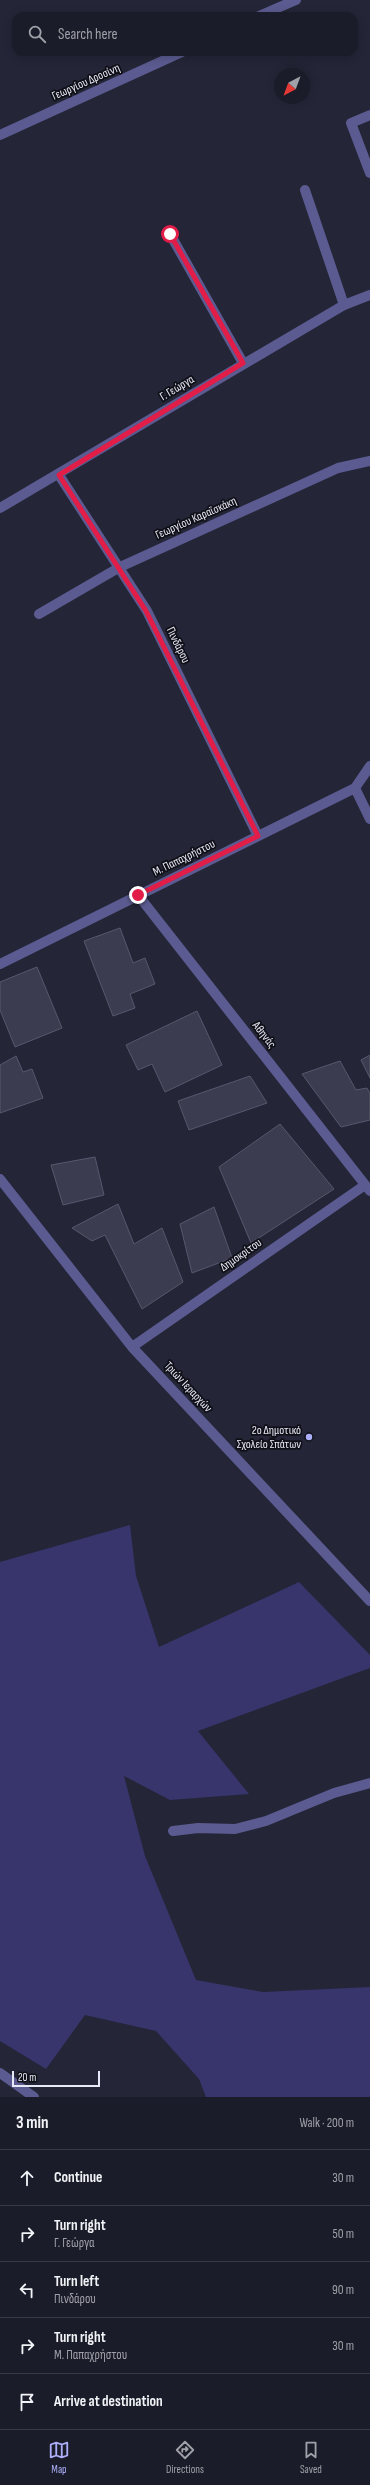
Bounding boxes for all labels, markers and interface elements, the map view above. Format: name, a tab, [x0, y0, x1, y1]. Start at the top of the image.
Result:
search box	[12, 12, 358, 56]
icon: search	[26, 23, 48, 45]
text: Search here	[58, 25, 118, 44]
street label: Γεωργίου Δροσίνη	[50, 60, 122, 104]
north arrow	[274, 68, 310, 104]
route start	[161, 225, 179, 243]
street label: Γ. Γεώργα	[157, 372, 197, 404]
street label: Γεωργίου Καραϊσκάκη	[153, 493, 239, 543]
street label: Πινδάρου	[163, 624, 193, 666]
street label: Μ. Παπαχρήστου	[150, 836, 218, 880]
route end	[129, 886, 147, 904]
street label: Αθηνάς	[248, 1018, 279, 1052]
street label: Δημοκρίτου	[217, 1235, 265, 1275]
street label: Τριών Ιεραρχών	[161, 1359, 215, 1416]
place label: 2ο Δημοτικό Σχολείο Σπάτων	[237, 1423, 301, 1452]
marker: 2ο Δημοτικό Σχολείο Σπάτων	[304, 1432, 314, 1442]
scale bar	[12, 2069, 100, 2088]
text: 20 m	[18, 2071, 36, 2084]
text: 3 min	[16, 2113, 49, 2133]
text: Walk · 200 m	[299, 2115, 354, 2131]
icon: ahead	[16, 2167, 38, 2189]
text: Continue	[54, 2168, 103, 2187]
text: 30 m	[332, 2170, 354, 2186]
text: Turn right	[54, 2216, 106, 2235]
icon: right	[16, 2223, 38, 2245]
text: 50 m	[333, 2226, 354, 2242]
text: Γ. Γεώργα	[54, 2235, 95, 2251]
text: Turn left	[54, 2272, 99, 2291]
icon: left	[16, 2279, 38, 2301]
text: 90 m	[332, 2282, 354, 2298]
text: Πινδάρου	[54, 2291, 96, 2307]
text: Turn right	[54, 2328, 106, 2347]
icon: right	[16, 2335, 38, 2357]
text: 30 m	[332, 2338, 354, 2354]
text: Μ. Παπαχρήστου	[54, 2347, 127, 2363]
icon: arrive	[16, 2391, 38, 2413]
text: Arrive at destination	[54, 2392, 163, 2411]
tab: Map	[48, 2439, 70, 2476]
tab: Directions	[166, 2439, 204, 2476]
tab: Saved	[300, 2439, 322, 2476]

